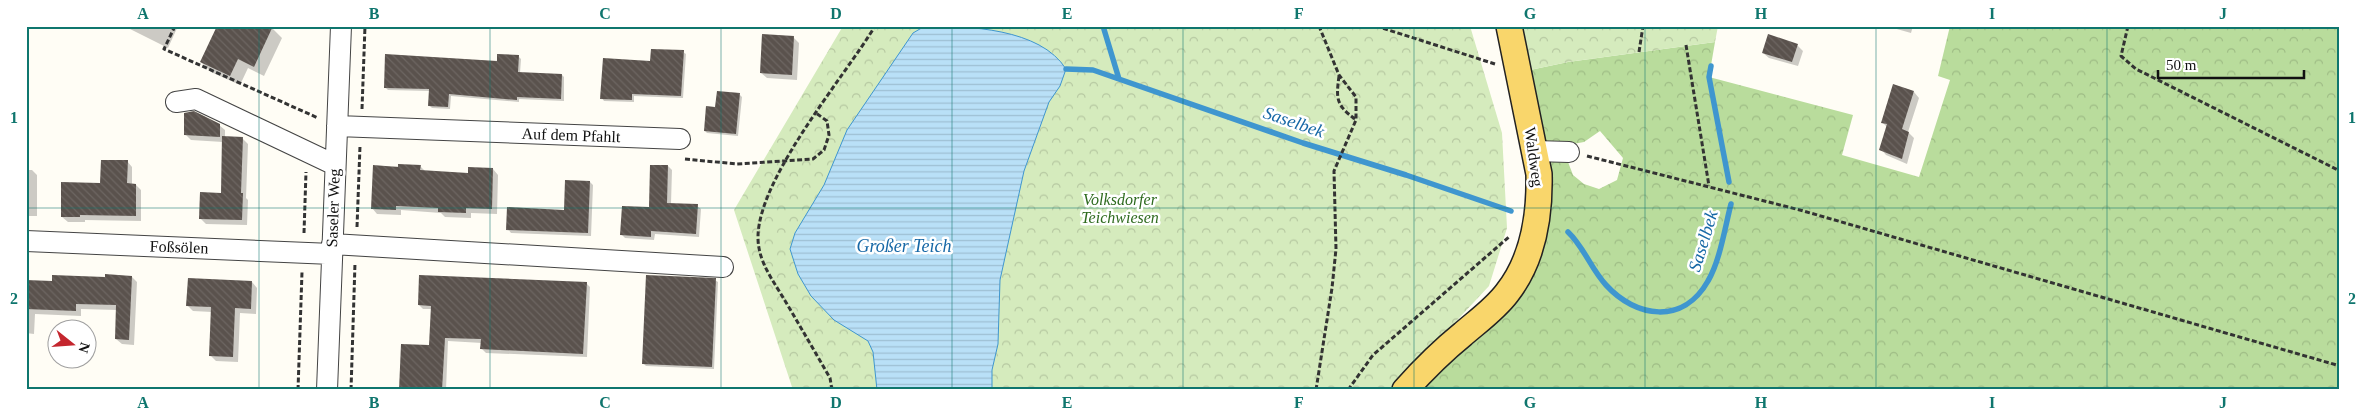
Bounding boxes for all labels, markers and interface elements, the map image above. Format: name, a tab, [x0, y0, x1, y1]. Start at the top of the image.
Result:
text: A	[137, 5, 149, 22]
text: B	[369, 5, 380, 22]
text: C	[599, 5, 611, 22]
text: D	[830, 5, 842, 22]
text: E	[1062, 5, 1072, 22]
text: F	[1294, 5, 1304, 22]
text: G	[1524, 5, 1537, 22]
text: H	[1755, 5, 1768, 22]
text: I	[1989, 5, 1995, 22]
text: J	[2219, 5, 2227, 22]
scale bar	[2158, 48, 2305, 80]
text: 50 m	[2166, 57, 2197, 73]
water label: Saselbek	[1261, 102, 1328, 142]
text: 1	[10, 109, 18, 126]
text: 1	[2348, 109, 2356, 126]
street label: Auf dem Pfahlt	[521, 125, 621, 145]
street label: Waldweg	[1520, 126, 1547, 188]
street label: Saseler Weg	[323, 168, 344, 248]
park label: Volksdorfer Teichwiesen	[1081, 191, 1159, 226]
water label: Saselbek	[1684, 207, 1722, 274]
water label: Großer Teich	[856, 236, 952, 256]
street label: Foßsölen	[149, 237, 209, 257]
text: 2	[10, 290, 18, 307]
text: 2	[2348, 290, 2356, 307]
north arrow	[48, 318, 98, 368]
text: N	[75, 341, 93, 355]
text: A	[137, 394, 149, 411]
text: B	[369, 394, 380, 411]
text: C	[599, 394, 611, 411]
text: D	[830, 394, 842, 411]
text: E	[1062, 394, 1072, 411]
text: F	[1294, 394, 1304, 411]
text: G	[1524, 394, 1537, 411]
text: H	[1755, 394, 1768, 411]
text: I	[1989, 394, 1995, 411]
text: J	[2219, 394, 2227, 411]

